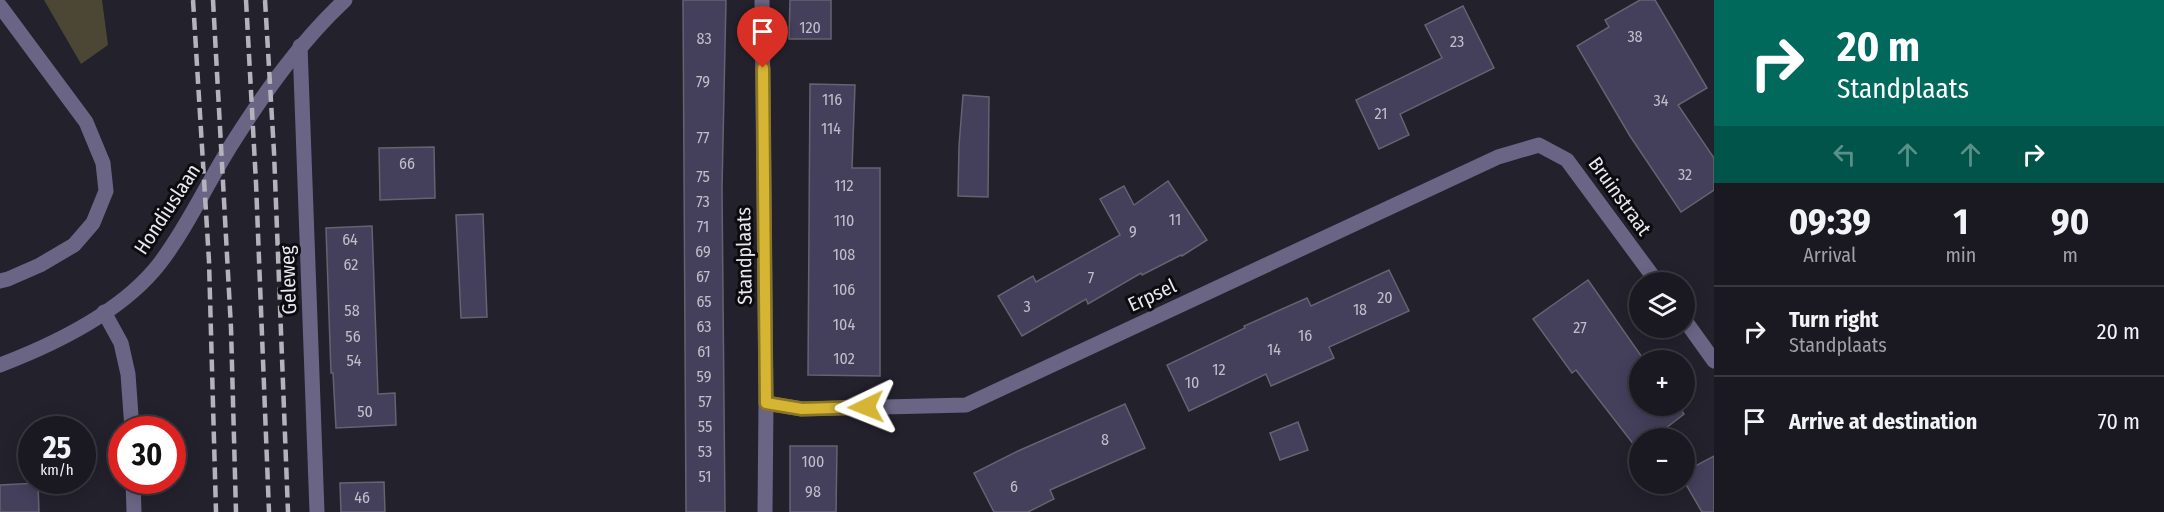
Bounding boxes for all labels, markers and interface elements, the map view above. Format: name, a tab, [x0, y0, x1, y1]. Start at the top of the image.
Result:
pin	[737, 6, 788, 68]
icon: arrive	[746, 15, 779, 48]
house number: 120	[799, 18, 821, 37]
text: 20 m	[1837, 22, 1920, 72]
icon: right	[1738, 24, 1816, 102]
house number: 38	[1627, 27, 1643, 46]
house number: 83	[696, 29, 712, 48]
house number: 23	[1450, 32, 1464, 51]
house number: 79	[696, 72, 710, 91]
text: Standplaats	[1837, 73, 1969, 105]
house number: 116	[822, 90, 842, 109]
house number: 34	[1654, 91, 1669, 110]
house number: 21	[1375, 104, 1387, 123]
house number: 114	[821, 119, 841, 138]
house number: 77	[696, 128, 710, 147]
icon: left	[1828, 138, 1861, 171]
icon: ahead	[1891, 138, 1924, 171]
icon: ahead	[1954, 138, 1987, 171]
icon: right	[2017, 138, 2050, 171]
street label: Bruinstraat	[1583, 152, 1657, 240]
house number: 66	[399, 154, 415, 173]
street label: Hondiuslaan	[129, 159, 205, 259]
house number: 32	[1678, 165, 1692, 184]
house number: 75	[696, 167, 710, 186]
house number: 112	[834, 176, 854, 195]
house number: 73	[696, 192, 710, 211]
text: 09:39	[1789, 200, 1871, 244]
text: 1	[1953, 200, 1969, 244]
text: 90	[2051, 200, 2089, 244]
street label: Standplaats	[731, 207, 757, 305]
house number: 11	[1169, 210, 1181, 229]
house number: 110	[834, 211, 854, 230]
house number: 71	[697, 217, 709, 236]
house number: 9	[1129, 222, 1137, 241]
house number: 64	[342, 230, 358, 249]
house number: 69	[695, 242, 711, 261]
text: Arrival	[1803, 243, 1856, 267]
text: min	[1945, 243, 1976, 267]
text: m	[2063, 243, 2078, 267]
street label: Geleweg	[275, 245, 301, 315]
house number: 108	[833, 245, 855, 264]
house number: 62	[344, 255, 358, 274]
house number: 67	[696, 267, 711, 286]
house number: 7	[1088, 268, 1095, 287]
map controls	[1629, 272, 1695, 494]
button: layers	[1629, 272, 1695, 338]
street label: Erpsel	[1124, 273, 1180, 317]
house number: 106	[833, 280, 855, 299]
house number: 20	[1377, 288, 1393, 307]
house number: 65	[696, 292, 712, 311]
house number: 3	[1023, 297, 1031, 316]
house number: 18	[1353, 300, 1367, 319]
house number: 58	[344, 301, 360, 320]
text: Turn right	[1789, 306, 1878, 333]
house number: 104	[833, 315, 855, 334]
icon: right	[1738, 315, 1771, 348]
house number: 63	[696, 317, 712, 336]
house number: 27	[1573, 318, 1587, 337]
text: 20 m	[2097, 318, 2140, 345]
house number: 16	[1298, 326, 1312, 345]
house number: 56	[345, 327, 361, 346]
text: Standplaats	[1789, 333, 1887, 357]
house number: 14	[1267, 340, 1281, 359]
house number: 61	[697, 342, 711, 361]
house number: 102	[833, 349, 855, 368]
button: +	[1629, 350, 1695, 416]
house number: 54	[346, 351, 362, 370]
house number: 12	[1212, 360, 1226, 379]
house number: 59	[697, 367, 712, 386]
house number: 10	[1185, 373, 1199, 392]
position arrow	[834, 375, 898, 439]
house number: 57	[698, 392, 712, 411]
house number: 50	[357, 402, 373, 421]
icon: arrive	[1738, 405, 1771, 438]
text: Arrive at destination	[1789, 408, 1977, 435]
text: 70 m	[2098, 408, 2140, 435]
speed limit sign: 30	[108, 416, 186, 494]
house number: 55	[698, 417, 712, 436]
button: −	[1629, 428, 1695, 494]
text: 25	[43, 430, 71, 466]
house number: 8	[1101, 430, 1109, 449]
house number: 53	[698, 442, 712, 461]
house number: 100	[802, 452, 824, 471]
text: km/h	[40, 461, 74, 479]
house number: 51	[699, 467, 711, 486]
house number: 6	[1010, 477, 1018, 496]
house number: 98	[805, 482, 821, 501]
house number: 46	[354, 488, 370, 507]

